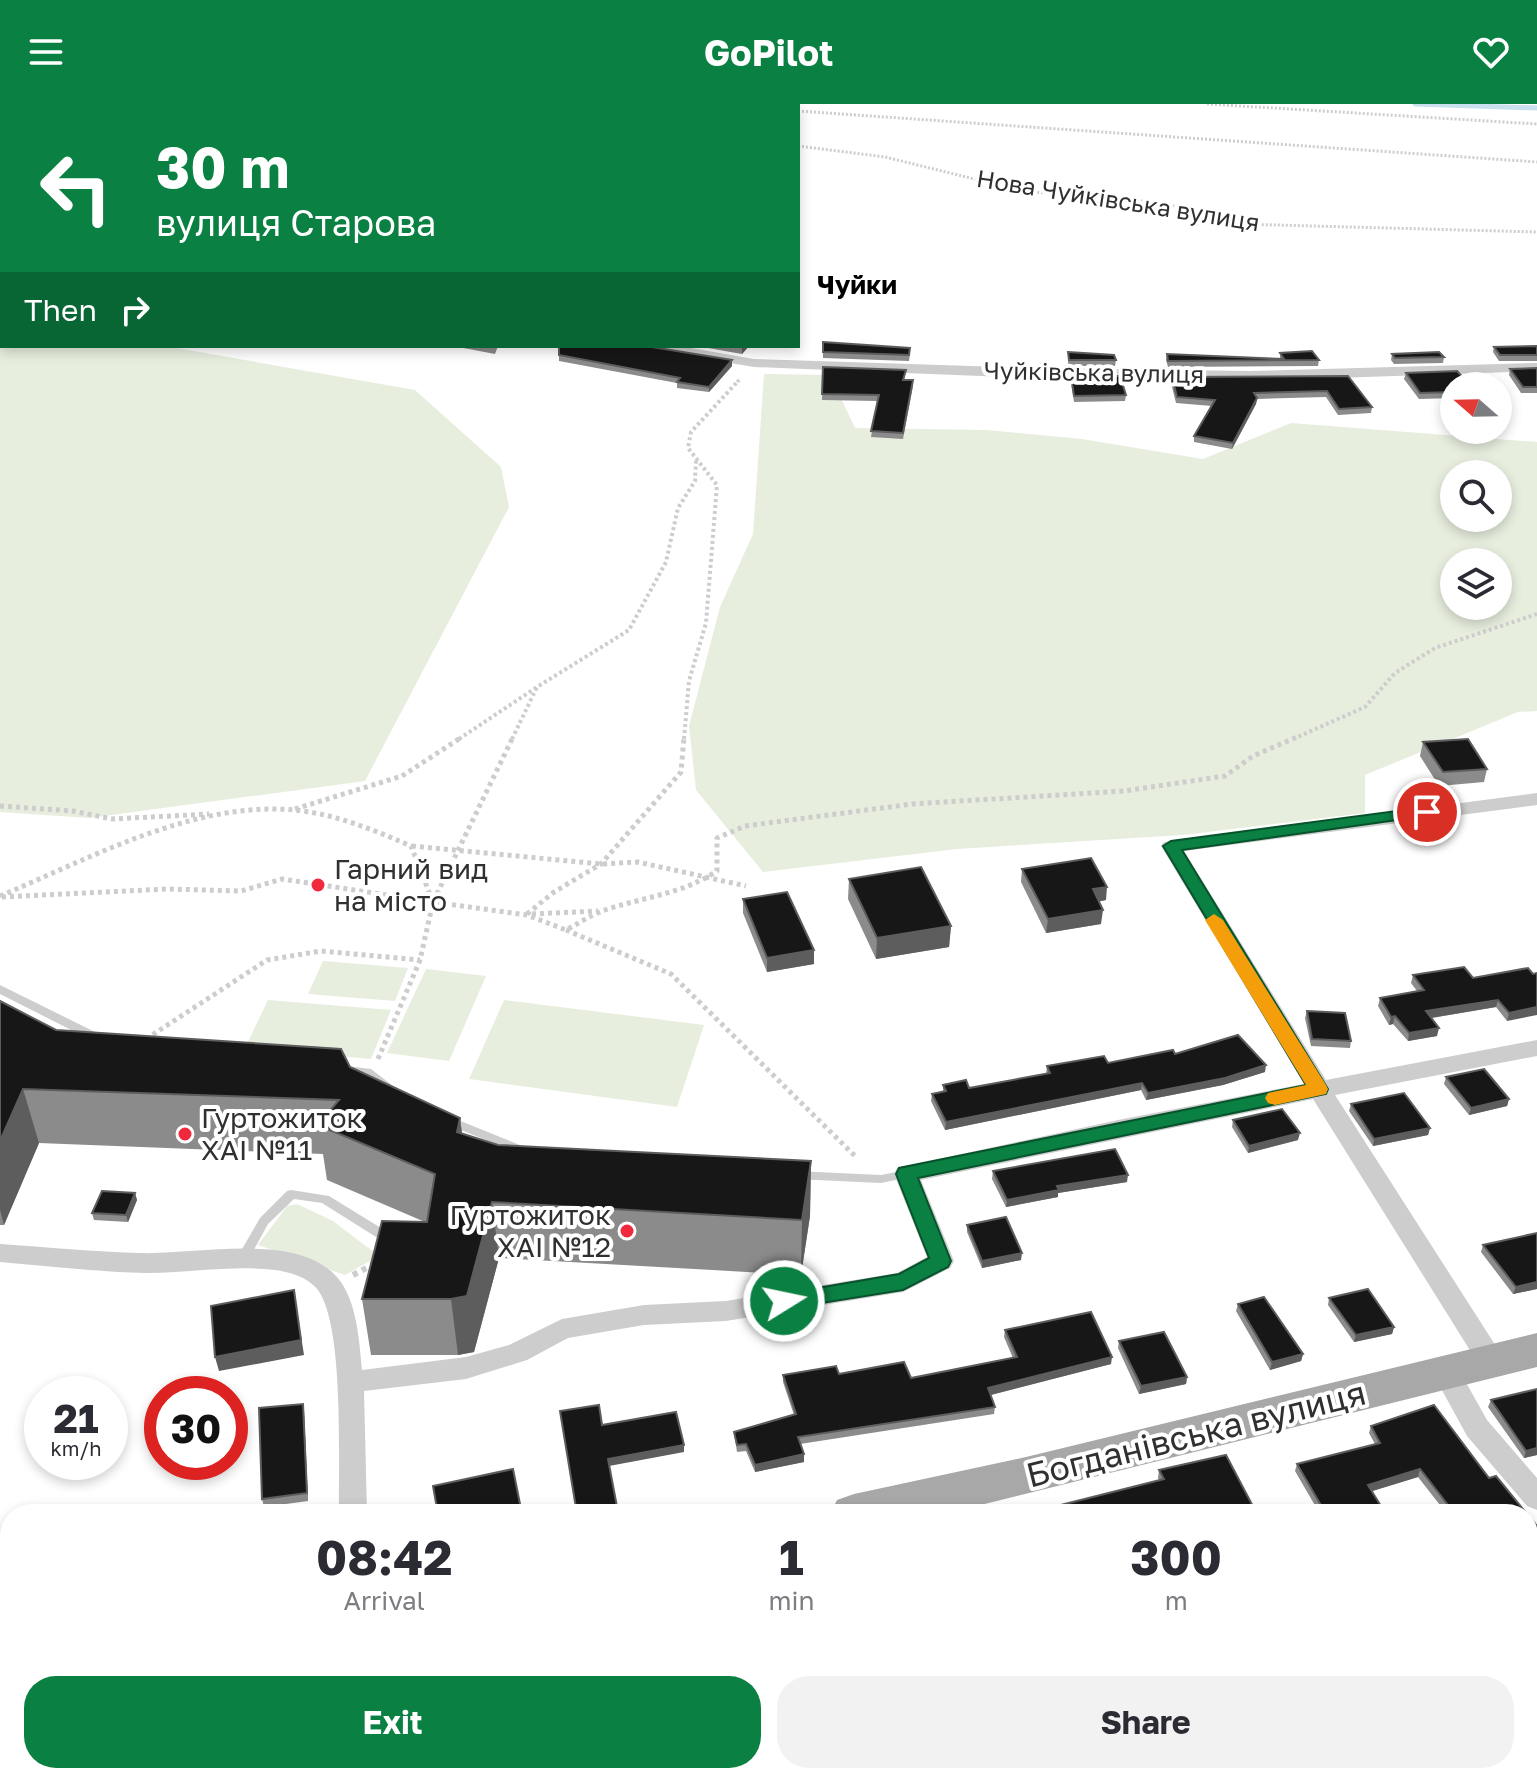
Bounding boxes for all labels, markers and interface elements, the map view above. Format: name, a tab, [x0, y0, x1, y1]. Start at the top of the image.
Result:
icon: menu	[24, 30, 68, 74]
icon: heart	[1469, 30, 1513, 74]
text: GoPilot	[704, 31, 833, 74]
text: 30 m	[156, 133, 290, 200]
icon: left	[24, 136, 128, 240]
street label: Нова Чуйківська вулиця	[975, 163, 1262, 236]
text: вулиця Старова	[156, 201, 436, 244]
district label: Чуйки	[817, 269, 897, 300]
icon: right	[113, 288, 157, 332]
text: Then	[24, 292, 97, 328]
street label: Чуйківська вулиця	[984, 355, 1204, 388]
north arrow	[1440, 372, 1512, 444]
map controls	[1440, 372, 1512, 620]
button: search	[1440, 460, 1512, 532]
button: layers	[1440, 548, 1512, 620]
pin	[1393, 778, 1461, 846]
icon: arrive	[1405, 790, 1449, 834]
place label: Гарний вид на місто	[334, 852, 488, 917]
marker: Гарний вид на місто	[309, 876, 327, 894]
place label: Гуртожиток ХАІ №11	[201, 1101, 363, 1166]
marker: Гуртожиток ХАІ №11	[176, 1125, 194, 1143]
place label: Гуртожиток ХАІ №12	[449, 1198, 611, 1263]
marker: Гуртожиток ХАІ №12	[618, 1222, 636, 1240]
position arrow	[742, 1259, 826, 1343]
street label: Богданівська вулиця	[1022, 1372, 1369, 1495]
speed limit sign: 30	[144, 1376, 248, 1480]
text: 21	[54, 1394, 99, 1442]
text: km/h	[51, 1436, 101, 1460]
text: 08:42	[316, 1528, 453, 1586]
text: 1	[779, 1528, 804, 1586]
text: 300	[1130, 1528, 1222, 1586]
text: Arrival	[343, 1585, 425, 1616]
text: min	[768, 1585, 814, 1616]
text: m	[1165, 1585, 1188, 1616]
button: Exit	[24, 1676, 761, 1768]
button: Share	[777, 1676, 1514, 1768]

